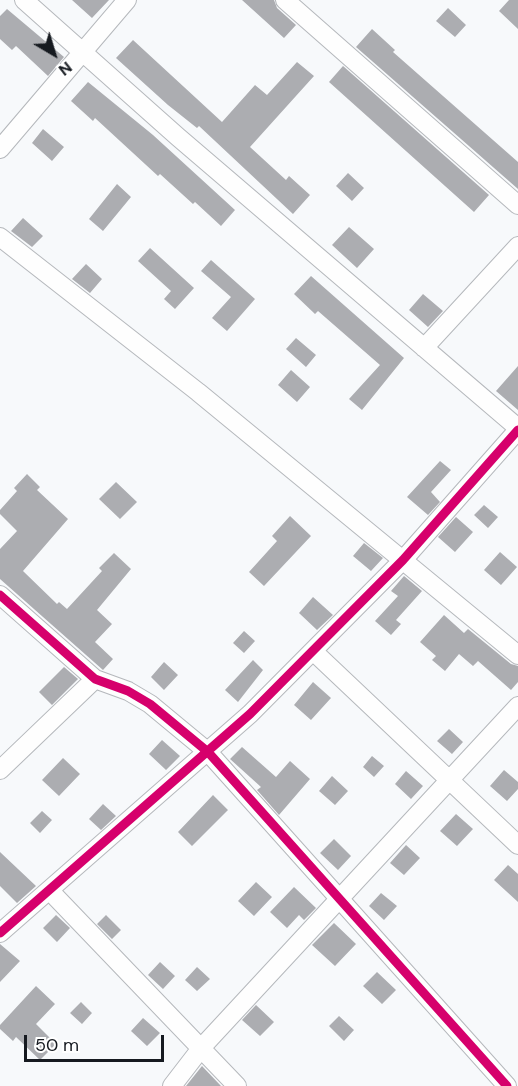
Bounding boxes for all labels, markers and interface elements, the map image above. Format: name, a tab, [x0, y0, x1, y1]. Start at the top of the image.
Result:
north arrow	[24, 24, 84, 84]
text: N	[54, 57, 76, 80]
scale bar	[27, 1023, 166, 1061]
text: 50 m	[35, 1033, 79, 1057]

